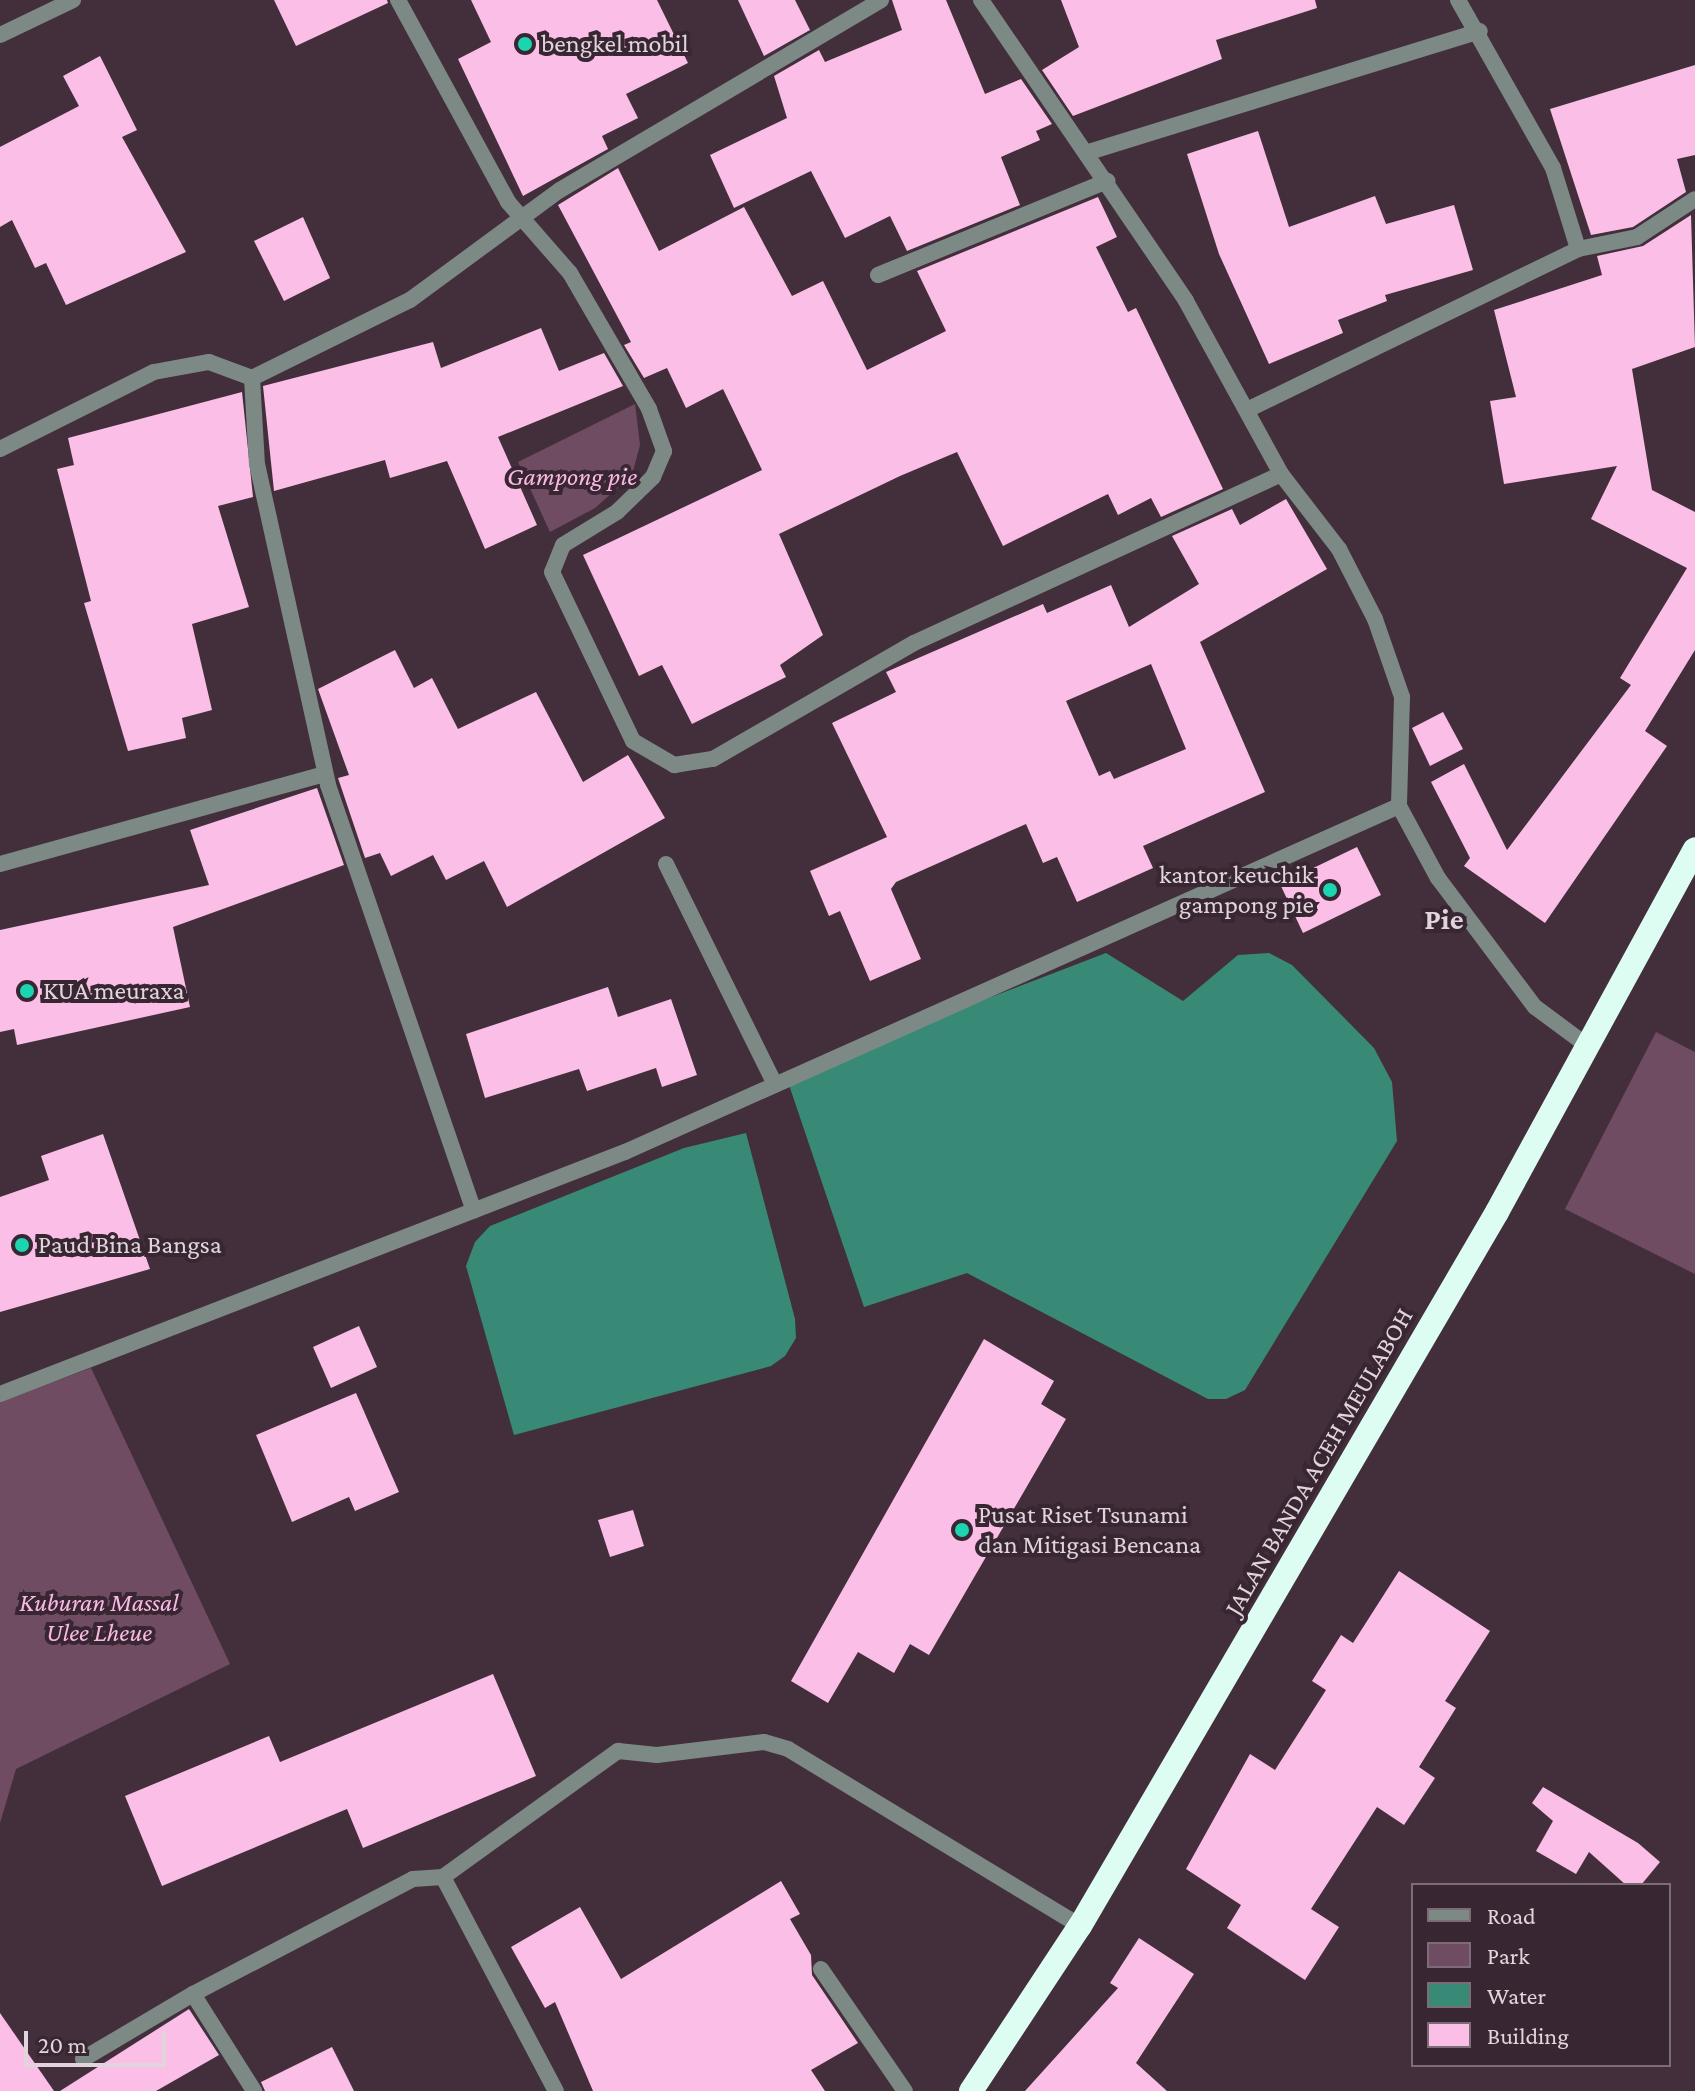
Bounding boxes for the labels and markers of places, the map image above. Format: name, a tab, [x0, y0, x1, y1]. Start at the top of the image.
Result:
place label: bengkel mobil	[541, 28, 688, 60]
marker: bengkel mobil	[516, 35, 534, 53]
place label: kantor keuchik gampong pie	[1159, 859, 1314, 920]
marker: kantor keuchik gampong pie	[1321, 881, 1339, 899]
place label: KUA meuraxa	[43, 975, 185, 1007]
marker: KUA meuraxa	[18, 982, 36, 1000]
place label: Paud Bina Bangsa	[38, 1229, 222, 1261]
marker: Paud Bina Bangsa	[13, 1236, 31, 1254]
place label: Pusat Riset Tsunami dan Mitigasi Bencana	[978, 1499, 1201, 1560]
marker: Pusat Riset Tsunami dan Mitigasi Bencana	[953, 1521, 971, 1539]

